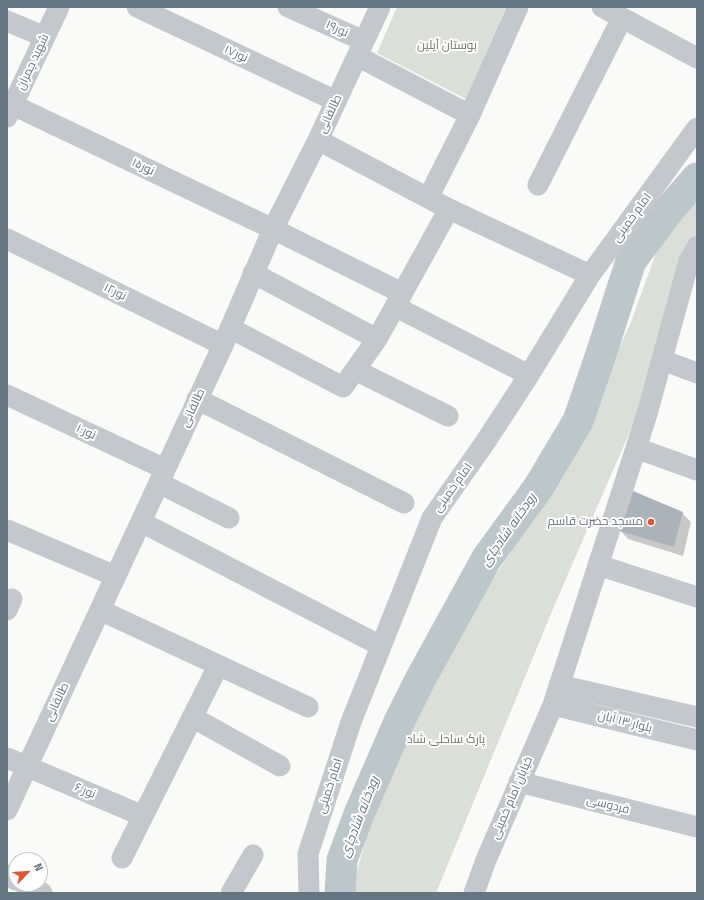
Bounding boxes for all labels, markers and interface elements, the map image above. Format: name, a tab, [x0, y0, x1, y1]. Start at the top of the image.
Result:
street label: نور۱۹	[323, 18, 351, 40]
street label: شهید چمران	[14, 32, 52, 92]
park label: بوستان آیلین	[417, 39, 477, 53]
street label: نور۱۷	[222, 42, 250, 66]
street label: طالقانی	[315, 92, 345, 136]
street label: نور۱۵	[129, 155, 157, 179]
street label: امام خمینی	[609, 191, 655, 245]
street label: نور۱۲	[101, 280, 129, 304]
street label: طالقانی	[178, 386, 208, 430]
street label: نور۱۰	[74, 421, 98, 443]
street label: امام خمینی	[430, 461, 476, 515]
water label: رودخانه شادچای	[478, 491, 540, 569]
place label: مسجد حضرت قاسم	[547, 515, 643, 529]
marker: مسجد حضرت قاسم	[646, 517, 656, 527]
street label: طالقانی	[42, 680, 72, 724]
street label: بلوار ۱۳ آبان	[596, 708, 654, 736]
park label: پارک ساحلی شاد	[407, 733, 485, 747]
street label: خیابان امام خمینی	[488, 754, 536, 842]
street label: امام خمینی	[314, 757, 346, 815]
water label: رودخانه شادچای	[337, 774, 383, 860]
street label: نور ۶	[72, 780, 98, 802]
street label: فردوسی	[585, 793, 631, 817]
north arrow	[8, 852, 48, 892]
text: N	[31, 861, 46, 873]

